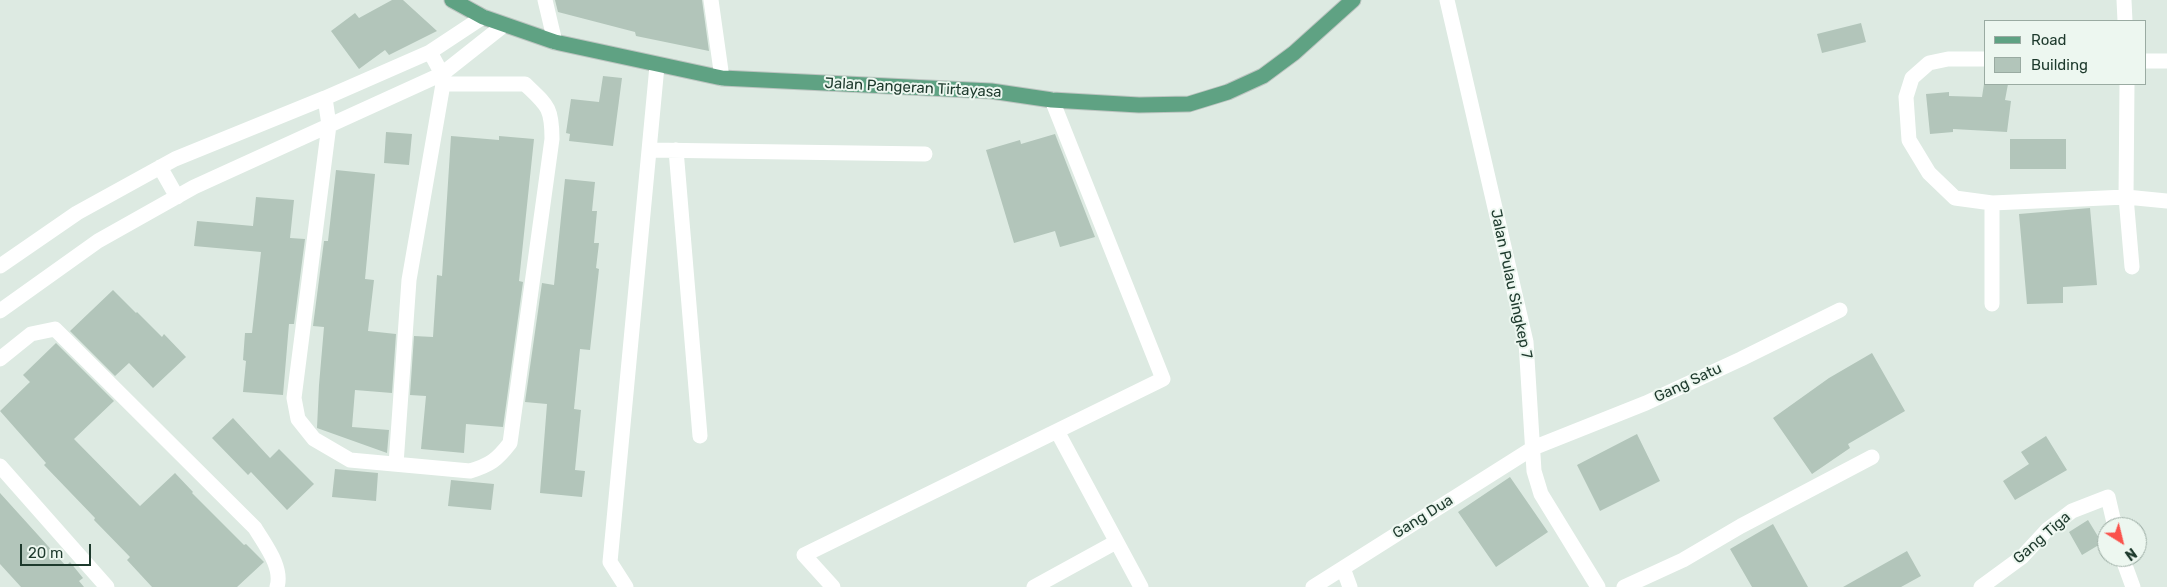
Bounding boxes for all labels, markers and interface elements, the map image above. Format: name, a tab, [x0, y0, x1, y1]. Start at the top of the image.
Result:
legend	[1984, 20, 2147, 85]
text: Road	[2031, 31, 2067, 49]
text: Building	[2031, 56, 2088, 74]
street label: Jalan Pangeran Tirtayasa	[824, 74, 1002, 102]
street label: Jalan Pulau Singkep 7	[1486, 207, 1536, 361]
street label: Gang Satu	[1651, 359, 1725, 407]
street label: Gang Dua	[1389, 491, 1457, 543]
street label: Gang Tiga	[2010, 508, 2074, 568]
north arrow	[2097, 517, 2147, 567]
scale bar	[22, 534, 94, 566]
text: 20 m	[28, 544, 63, 562]
text: N	[2121, 544, 2140, 564]

